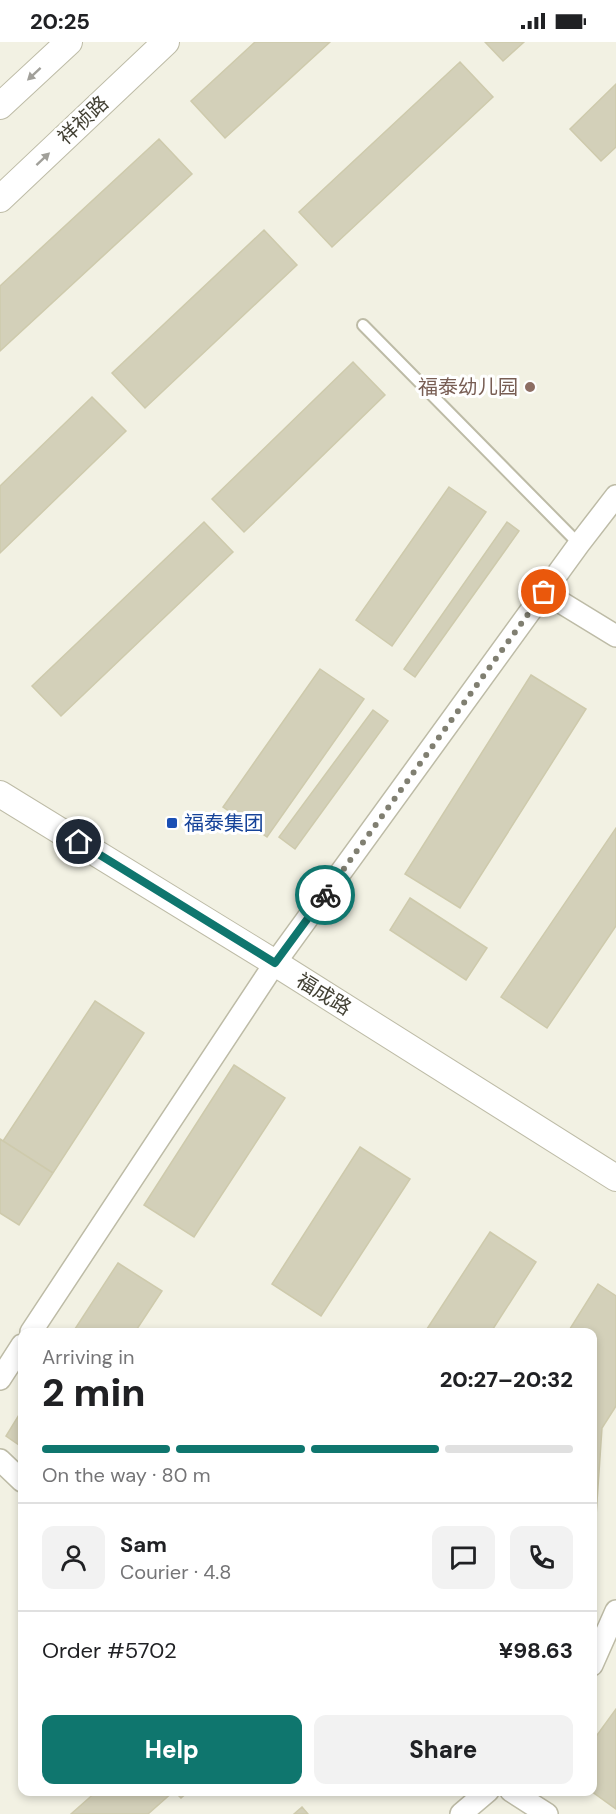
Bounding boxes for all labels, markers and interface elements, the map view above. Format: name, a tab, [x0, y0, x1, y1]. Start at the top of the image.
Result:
text: 20:25	[30, 7, 90, 36]
one-way arrow	[27, 67, 42, 81]
street label: 祥祯路	[52, 90, 114, 150]
one-way arrow	[35, 152, 49, 166]
place label: 福泰幼儿园	[418, 374, 518, 400]
marker: 福泰幼儿园	[523, 380, 537, 394]
pin	[518, 566, 569, 617]
icon: bag	[527, 575, 560, 608]
place label: 福泰集团	[184, 810, 264, 836]
pin	[53, 816, 104, 867]
marker: 福泰集团	[165, 816, 179, 830]
icon: home	[62, 825, 95, 858]
courier	[295, 865, 355, 925]
icon: bike	[309, 879, 342, 912]
street label: 福成路	[292, 967, 356, 1021]
text: Arriving in	[42, 1344, 134, 1370]
text: 20:27–20:32	[440, 1365, 573, 1394]
text: 2 min	[42, 1367, 146, 1418]
text: On the way · 80 m	[42, 1462, 210, 1488]
button: person	[42, 1526, 105, 1589]
button: chat	[432, 1526, 495, 1589]
button: phone	[510, 1526, 573, 1589]
text: Sam	[120, 1530, 167, 1559]
text: Courier · 4.8	[120, 1559, 231, 1585]
text: Order #5702	[42, 1636, 177, 1665]
text: ¥98.63	[499, 1636, 573, 1665]
button: Help	[42, 1715, 302, 1784]
button: Share	[314, 1715, 573, 1784]

